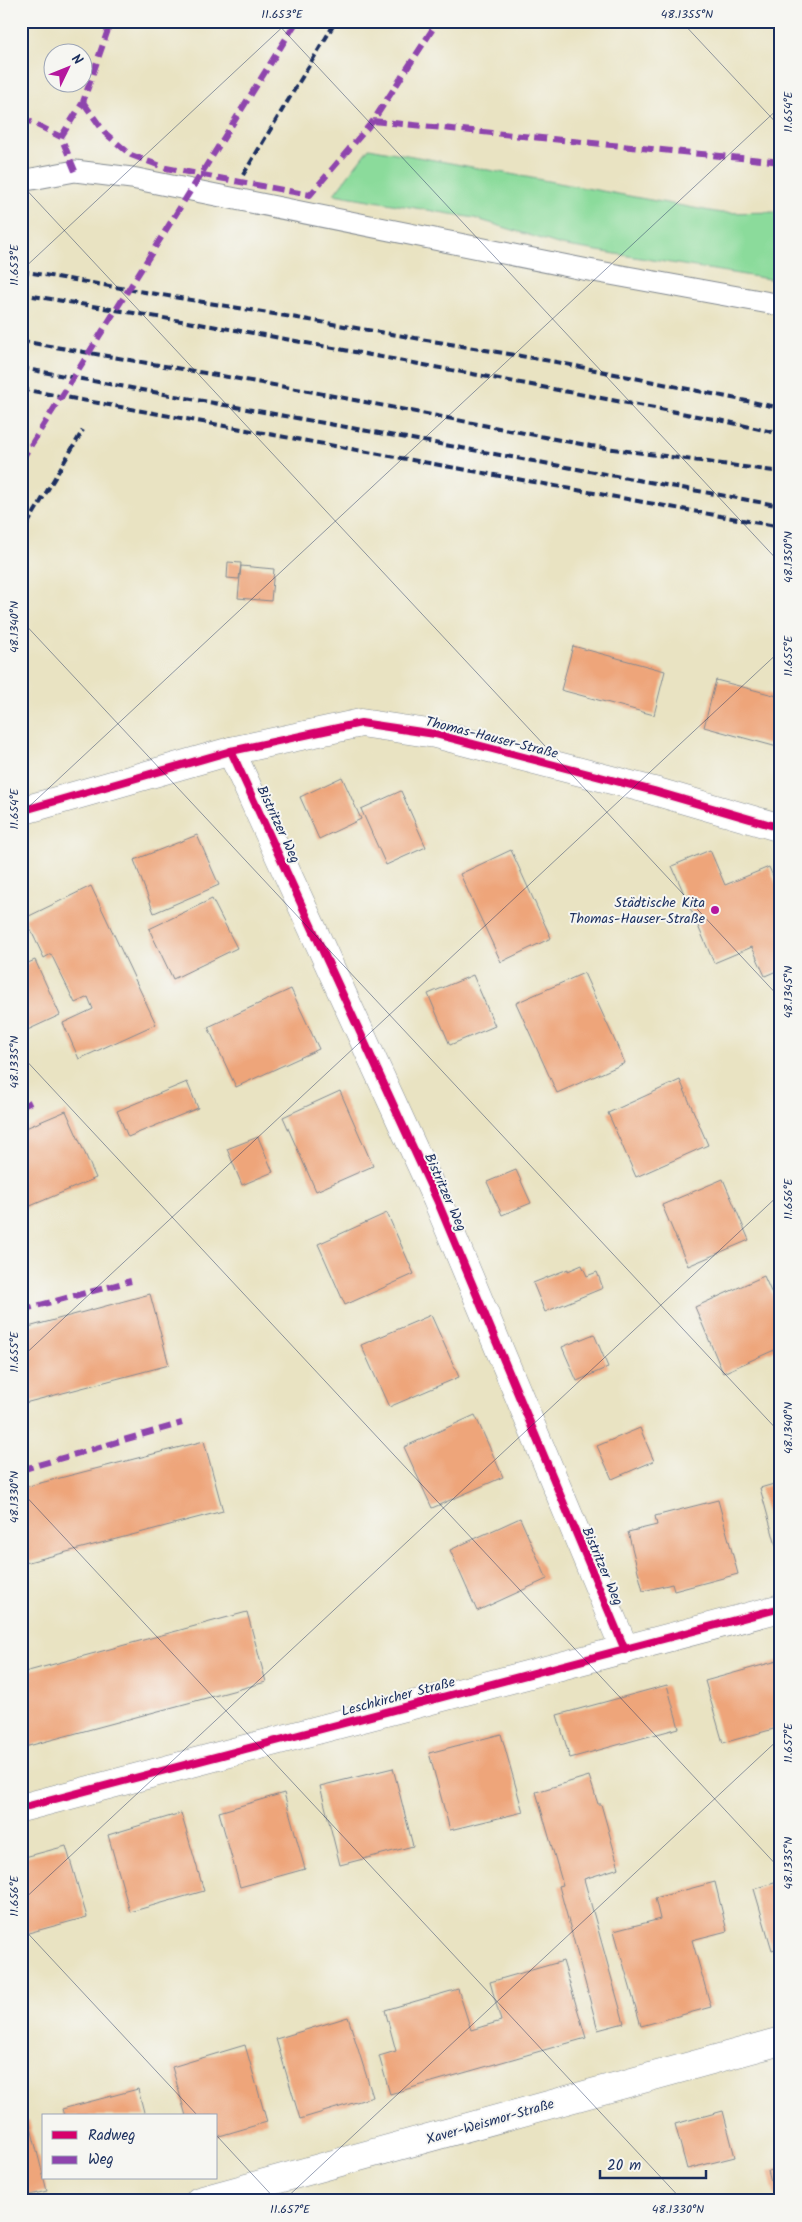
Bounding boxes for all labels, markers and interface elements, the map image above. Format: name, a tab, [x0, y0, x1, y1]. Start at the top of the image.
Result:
text: 11.653°E	[261, 5, 304, 24]
text: 48.1355°N	[661, 5, 713, 24]
north arrow	[42, 42, 92, 92]
text: N	[66, 49, 88, 71]
text: 11.654°E	[779, 90, 798, 133]
text: 11.653°E	[5, 243, 24, 286]
text: 48.1350°N	[779, 531, 798, 583]
text: 48.1340°N	[5, 601, 24, 653]
text: 11.655°E	[779, 635, 798, 677]
street label: Thomas-Hauser-Straße	[423, 711, 561, 765]
street label: Bistritzer Weg	[250, 782, 306, 867]
text: 11.654°E	[5, 787, 24, 830]
place label: Städtische Kita Thomas-Hauser-Straße	[569, 892, 706, 930]
marker: Städtische Kita Thomas-Hauser-Straße	[709, 904, 721, 916]
text: 48.1345°N	[779, 966, 798, 1018]
text: 48.1335°N	[5, 1036, 24, 1088]
street label: Bistritzer Weg	[418, 1150, 472, 1235]
text: 11.656°E	[779, 1177, 798, 1220]
text: 11.655°E	[5, 1331, 24, 1373]
text: 48.1340°N	[779, 1402, 798, 1454]
text: 48.1330°N	[5, 1471, 24, 1523]
street label: Bistritzer Weg	[576, 1524, 629, 1609]
street label: Leschkircher Straße	[339, 1671, 458, 1723]
text: 11.657°E	[779, 1722, 798, 1763]
text: 48.1335°N	[779, 1837, 798, 1889]
text: 11.656°E	[5, 1874, 24, 1917]
street label: Xaver-Weismor-Straße	[424, 2093, 558, 2151]
legend	[42, 2114, 218, 2180]
text: Radweg	[88, 2124, 135, 2148]
scale bar	[600, 2147, 706, 2179]
text: Weg	[88, 2148, 114, 2172]
text: 20 m	[607, 2154, 641, 2178]
text: 11.657°E	[270, 2200, 311, 2219]
text: 48.1330°N	[652, 2200, 704, 2219]

